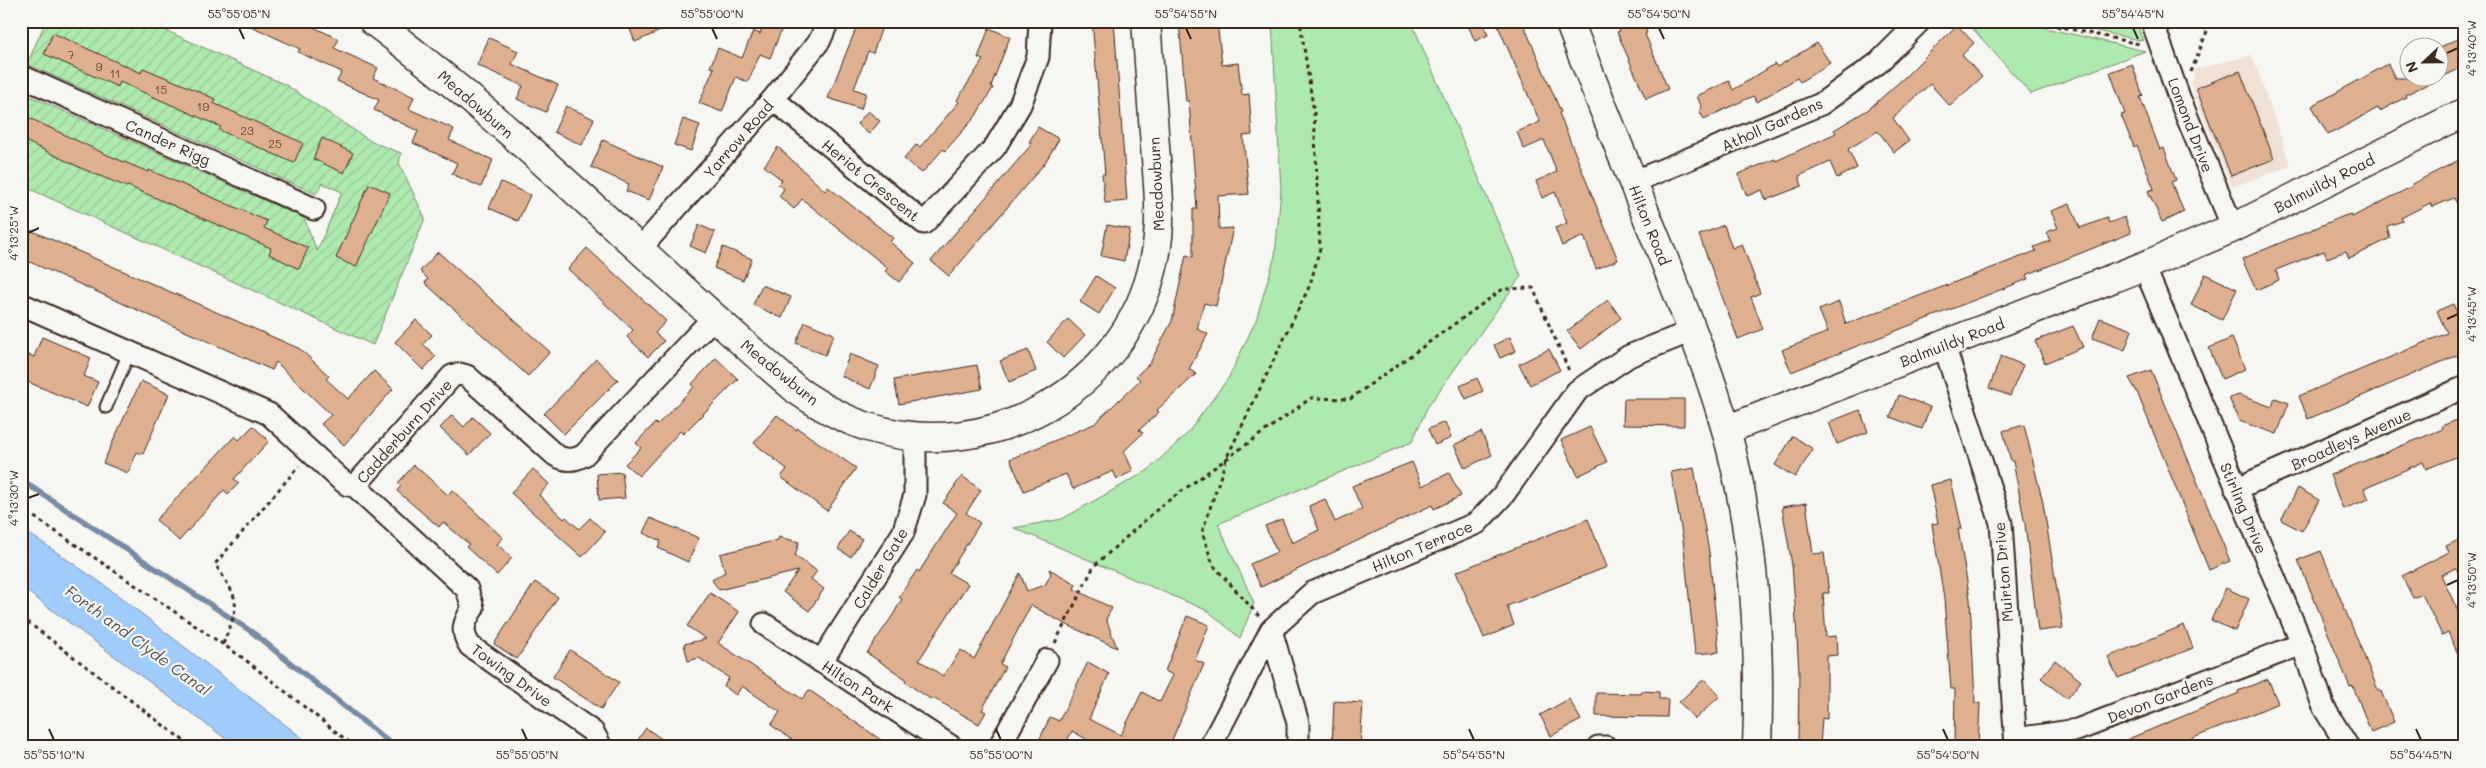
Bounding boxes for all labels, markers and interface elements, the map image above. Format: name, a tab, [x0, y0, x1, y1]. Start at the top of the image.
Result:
text: 55°55'05"N	[208, 5, 270, 21]
text: 55°55'00"N	[680, 5, 744, 21]
text: 55°54'55"N	[1155, 5, 1217, 21]
text: 55°54'50"N	[1628, 5, 1690, 21]
text: 55°54'45"N	[2102, 5, 2164, 21]
text: 4°13'40"W	[2463, 20, 2479, 76]
north arrow	[2398, 38, 2448, 88]
house number: 7	[68, 46, 75, 62]
house number: 9	[95, 58, 103, 74]
text: N	[2401, 59, 2422, 76]
house number: 11	[110, 65, 120, 81]
street label: Meadowburn	[434, 66, 518, 142]
street label: Lomond Drive	[2164, 75, 2218, 175]
house number: 15	[155, 81, 167, 97]
street label: Atholl Gardens	[1718, 93, 1826, 155]
street label: Yarrow Road	[699, 96, 777, 182]
house number: 19	[197, 98, 209, 114]
street label: Cander Rigg	[122, 114, 214, 170]
house number: 23	[240, 122, 254, 138]
street label: Heriot Crescent	[818, 134, 924, 226]
house number: 25	[268, 135, 282, 151]
street label: Meadowburn	[1144, 136, 1168, 232]
street label: Balmuildy Road	[2270, 149, 2378, 217]
street label: Hilton Road	[1625, 182, 1675, 268]
text: 4°13'25"W	[5, 205, 21, 261]
text: 4°13'45"W	[2463, 286, 2479, 342]
street label: Balmuildy Road	[1897, 313, 2007, 371]
street label: Meadowburn	[737, 335, 823, 409]
street label: Cadderburn Drive	[352, 375, 456, 487]
street label: Broadleys Avenue	[2288, 404, 2414, 474]
street label: Stirling Drive	[2216, 459, 2272, 557]
text: 4°13'30"W	[5, 470, 21, 526]
street label: Hilton Terrace	[1368, 516, 1476, 576]
street label: Muirton Drive	[1989, 521, 2017, 623]
street label: Calder Gate	[848, 524, 912, 612]
text: 4°13'50"W	[2463, 552, 2479, 608]
water label: Forth and Clyde Canal	[61, 580, 215, 700]
street label: Towing Drive	[468, 639, 556, 711]
street label: Hilton Park	[818, 655, 898, 717]
street label: Devon Gardens	[2104, 669, 2216, 727]
text: 55°55'10"N	[23, 746, 85, 762]
text: 55°55'05"N	[496, 746, 558, 762]
text: 55°55'00"N	[969, 746, 1033, 762]
text: 55°54'55"N	[1443, 746, 1505, 762]
text: 55°54'50"N	[1917, 746, 1979, 762]
text: 55°54'45"N	[2390, 746, 2452, 762]

